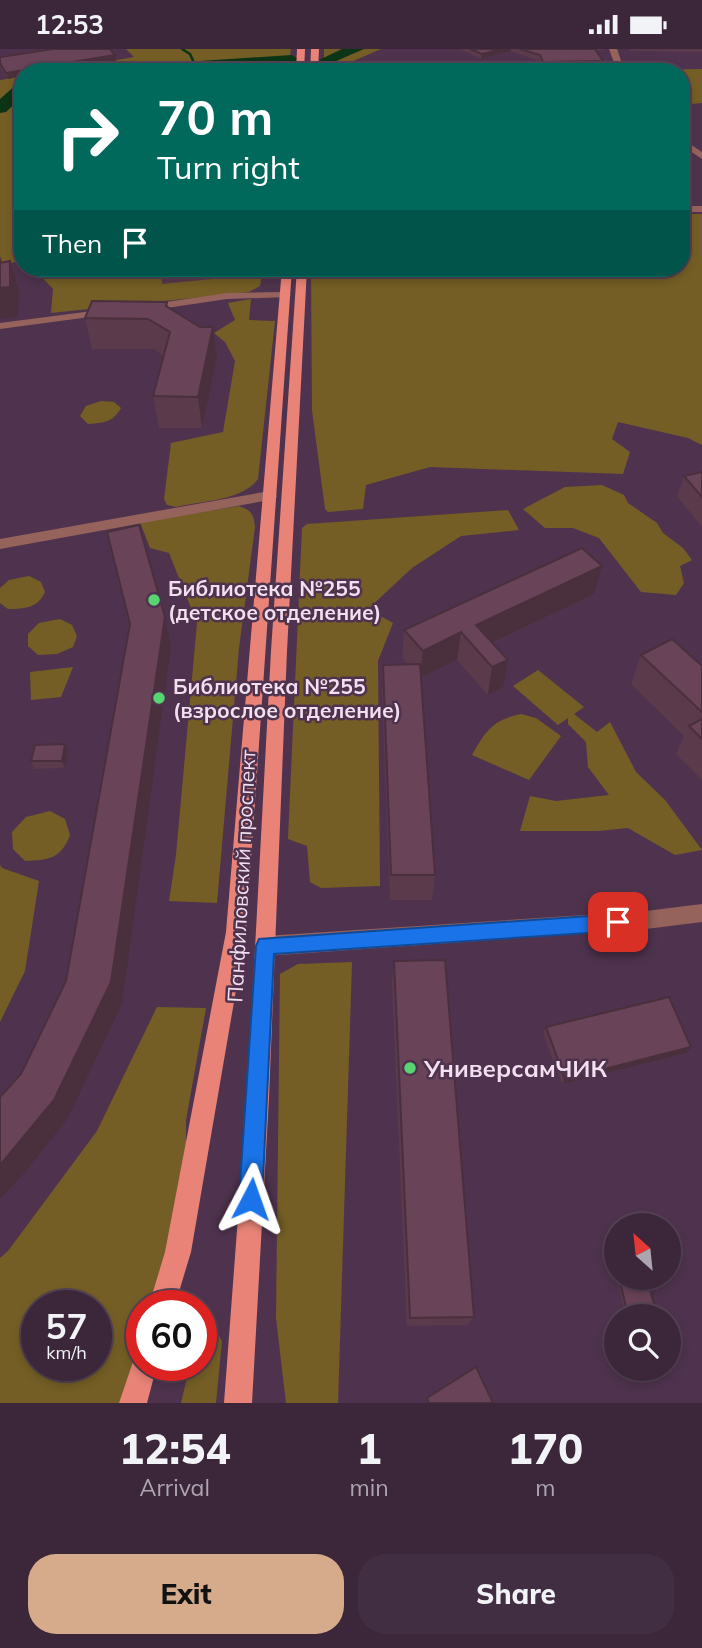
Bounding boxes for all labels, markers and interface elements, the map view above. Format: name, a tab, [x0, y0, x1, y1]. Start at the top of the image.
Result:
text: 12:53	[35, 8, 104, 41]
text: 70 m	[157, 86, 273, 147]
icon: right	[42, 91, 133, 182]
text: Turn right	[157, 147, 300, 187]
icon: arrive	[116, 224, 154, 262]
text: Then	[42, 227, 102, 260]
place label: Библиотека №255 (детское отделение)	[168, 575, 381, 625]
marker: Библиотека №255 (детское отделение)	[146, 592, 162, 608]
place label: Библиотека №255 (взрослое отделение)	[173, 673, 401, 723]
marker: Библиотека №255 (взрослое отделение)	[151, 690, 167, 706]
street label: Панфиловский проспект	[221, 749, 261, 1003]
pin	[588, 892, 648, 952]
icon: arrive	[599, 903, 637, 941]
place label: УниверсамЧИК	[423, 1053, 607, 1083]
marker: УниверсамЧИК	[402, 1060, 418, 1076]
position arrow	[214, 1162, 288, 1236]
north arrow	[604, 1213, 681, 1290]
map controls	[604, 1213, 681, 1381]
speed limit sign: 60	[126, 1290, 217, 1381]
text: 57	[45, 1304, 88, 1348]
button: search	[604, 1304, 681, 1381]
text: km/h	[46, 1341, 87, 1364]
text: 12:54	[119, 1422, 231, 1475]
text: 1	[356, 1422, 382, 1475]
text: 170	[508, 1422, 583, 1475]
text: Arrival	[140, 1473, 210, 1502]
text: min	[349, 1473, 389, 1502]
text: m	[535, 1473, 555, 1502]
button: Exit	[28, 1554, 344, 1634]
button: Share	[358, 1554, 674, 1634]

